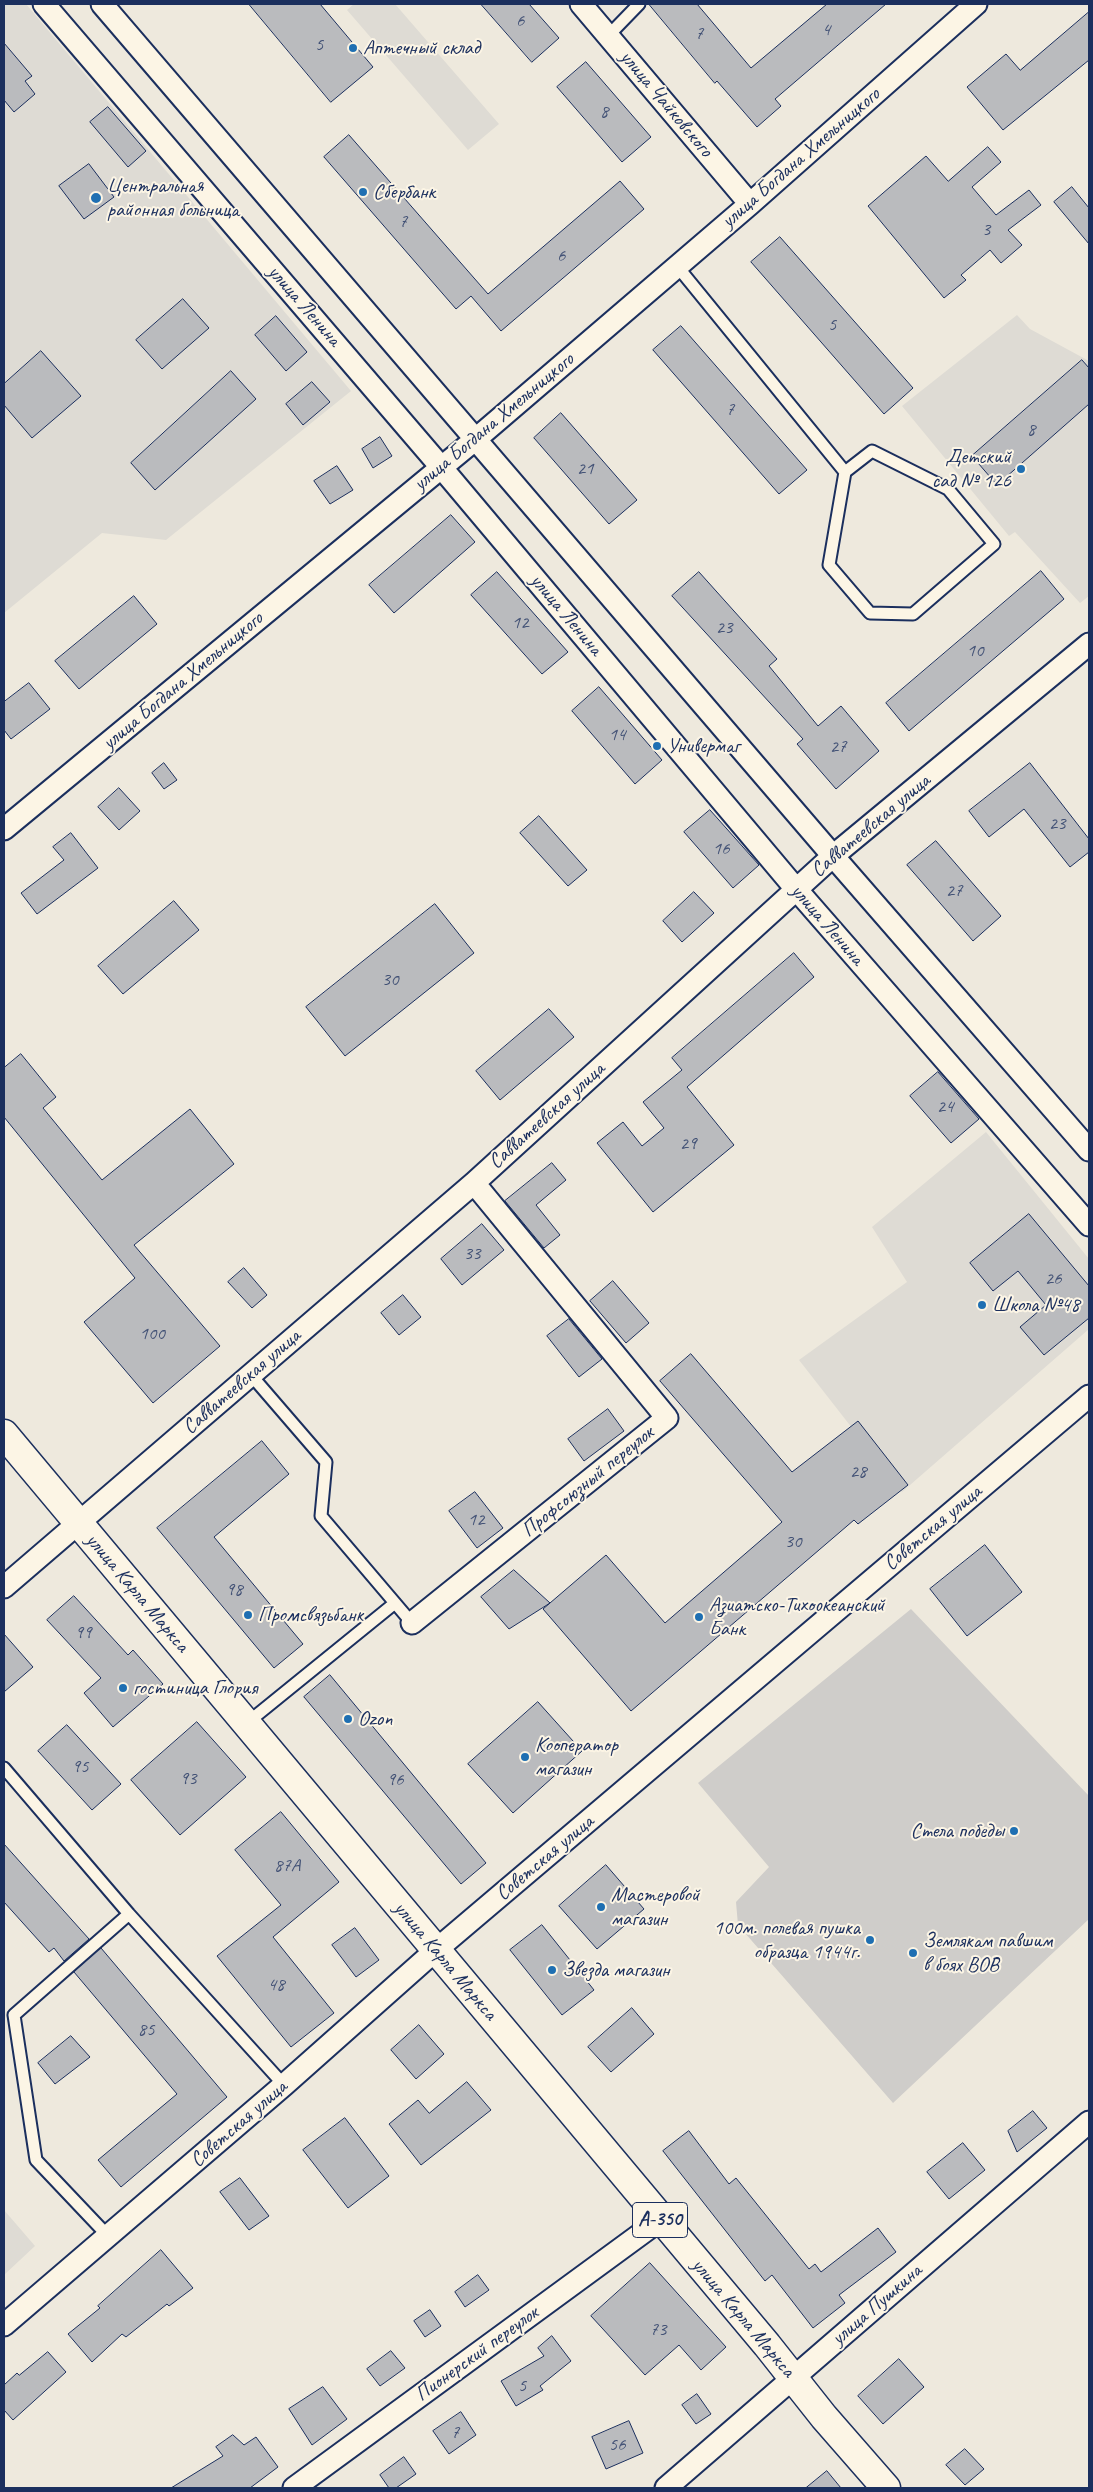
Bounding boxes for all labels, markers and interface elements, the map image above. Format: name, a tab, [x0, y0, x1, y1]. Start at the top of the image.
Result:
house number: 6	[516, 10, 524, 32]
house number: 4	[822, 19, 830, 41]
house number: 7	[695, 23, 703, 45]
house number: 5	[315, 34, 323, 56]
place label: Аптечный склад	[363, 35, 480, 61]
marker: Аптечный склад	[347, 42, 359, 54]
street label: улица Чайковского	[614, 45, 718, 163]
street label: улица Богдана Хмельницкого	[716, 82, 886, 234]
house number: 8	[600, 101, 608, 123]
place label: Центральная районная больница	[107, 173, 239, 223]
place label: Сбербанк	[373, 179, 435, 205]
marker: Сбербанк	[357, 186, 369, 198]
marker: Центральная районная больница	[89, 191, 103, 205]
house number: 7	[399, 211, 407, 233]
house number: 3	[982, 219, 990, 241]
house number: 6	[557, 245, 565, 267]
street label: улица Ленина	[262, 260, 346, 352]
house number: 5	[828, 314, 836, 336]
street label: улица Богдана Хмельницкого	[408, 347, 580, 497]
house number: 7	[726, 399, 734, 421]
house number: 8	[1027, 419, 1035, 441]
place label: Детский сад № 126	[932, 444, 1011, 494]
house number: 21	[576, 458, 594, 480]
marker: Детский сад № 126	[1015, 463, 1027, 475]
street label: улица Ленина	[524, 569, 608, 661]
street label: улица Богдана Хмельницкого	[97, 606, 269, 756]
house number: 12	[511, 612, 529, 634]
house number: 23	[715, 617, 733, 639]
house number: 10	[966, 640, 984, 662]
house number: 14	[608, 724, 626, 746]
place label: Универмаг	[667, 733, 739, 759]
house number: 27	[829, 736, 847, 758]
marker: Универмаг	[651, 740, 663, 752]
street label: Савватеевская улица	[806, 769, 936, 883]
house number: 23	[1048, 813, 1066, 835]
house number: 16	[712, 838, 730, 860]
street label: улица Ленина	[785, 879, 869, 971]
house number: 27	[945, 880, 963, 902]
house number: 30	[381, 969, 399, 991]
street label: Савватеевская улица	[484, 1057, 610, 1175]
house number: 24	[936, 1096, 954, 1118]
house number: 29	[679, 1133, 697, 1155]
house number: 33	[463, 1243, 481, 1265]
house number: 26	[1044, 1268, 1062, 1290]
place label: Школа №48	[992, 1292, 1080, 1318]
marker: Школа №48	[976, 1299, 988, 1311]
house number: 100	[139, 1323, 165, 1345]
street label: Савватеевская улица	[178, 1324, 306, 1440]
street label: Профсоюзный переулок	[517, 1421, 659, 1543]
house number: 28	[849, 1461, 867, 1483]
street label: Советская улица	[879, 1480, 987, 1576]
house number: 12	[467, 1509, 485, 1531]
street label: улица Карла Маркса	[80, 1528, 194, 1658]
house number: 30	[784, 1531, 802, 1553]
house number: 98	[225, 1579, 243, 1601]
place label: Азиатско-Тихоокеанский Банк	[709, 1592, 885, 1642]
place label: Промсвязьбанк	[258, 1602, 363, 1628]
marker: Промсвязьбанк	[242, 1609, 254, 1621]
marker: Азиатско-Тихоокеанский Банк	[693, 1611, 705, 1623]
house number: 99	[74, 1622, 92, 1644]
place label: гостиница Глория	[133, 1675, 257, 1701]
marker: гостиница Глория	[117, 1682, 129, 1694]
place label: Ozon	[358, 1706, 393, 1732]
marker: Ozon	[342, 1713, 354, 1725]
place label: Кооператор магазин	[535, 1732, 618, 1782]
marker: Кооператор магазин	[519, 1751, 531, 1763]
house number: 95	[71, 1756, 89, 1778]
house number: 93	[179, 1768, 197, 1790]
house number: 96	[386, 1769, 404, 1791]
street label: Советская улица	[491, 1810, 599, 1906]
place label: Стела победы	[911, 1818, 1004, 1844]
marker: Стела победы	[1008, 1825, 1020, 1837]
house number: 87А	[274, 1855, 300, 1877]
place label: Мастеровой магазин	[611, 1882, 699, 1932]
street label: улица Карла Маркса	[388, 1896, 502, 2026]
marker: Мастеровой магазин	[595, 1901, 607, 1913]
place label: 100м. полевая пушка образца 1944г.	[713, 1915, 860, 1965]
place label: Землякам павшим в боях ВОВ	[923, 1928, 1052, 1978]
marker: 100м. полевая пушка образца 1944г.	[864, 1934, 876, 1946]
marker: Землякам павшим в боях ВОВ	[907, 1947, 919, 1959]
place label: Звезда магазин	[562, 1957, 670, 1983]
marker: Звезда магазин	[546, 1964, 558, 1976]
house number: 48	[267, 1974, 285, 1996]
house number: 85	[137, 2019, 155, 2041]
street label: Советская улица	[185, 2075, 293, 2173]
road number: А-350	[632, 2202, 688, 2238]
street label: улица Карла Маркса	[686, 2253, 800, 2383]
street label: улица Пушкина	[826, 2259, 928, 2351]
street label: Пионерский переулок	[410, 2301, 544, 2407]
house number: 73	[649, 2319, 667, 2341]
house number: 5	[518, 2375, 526, 2397]
house number: 7	[451, 2422, 459, 2444]
house number: 56	[608, 2434, 626, 2456]

